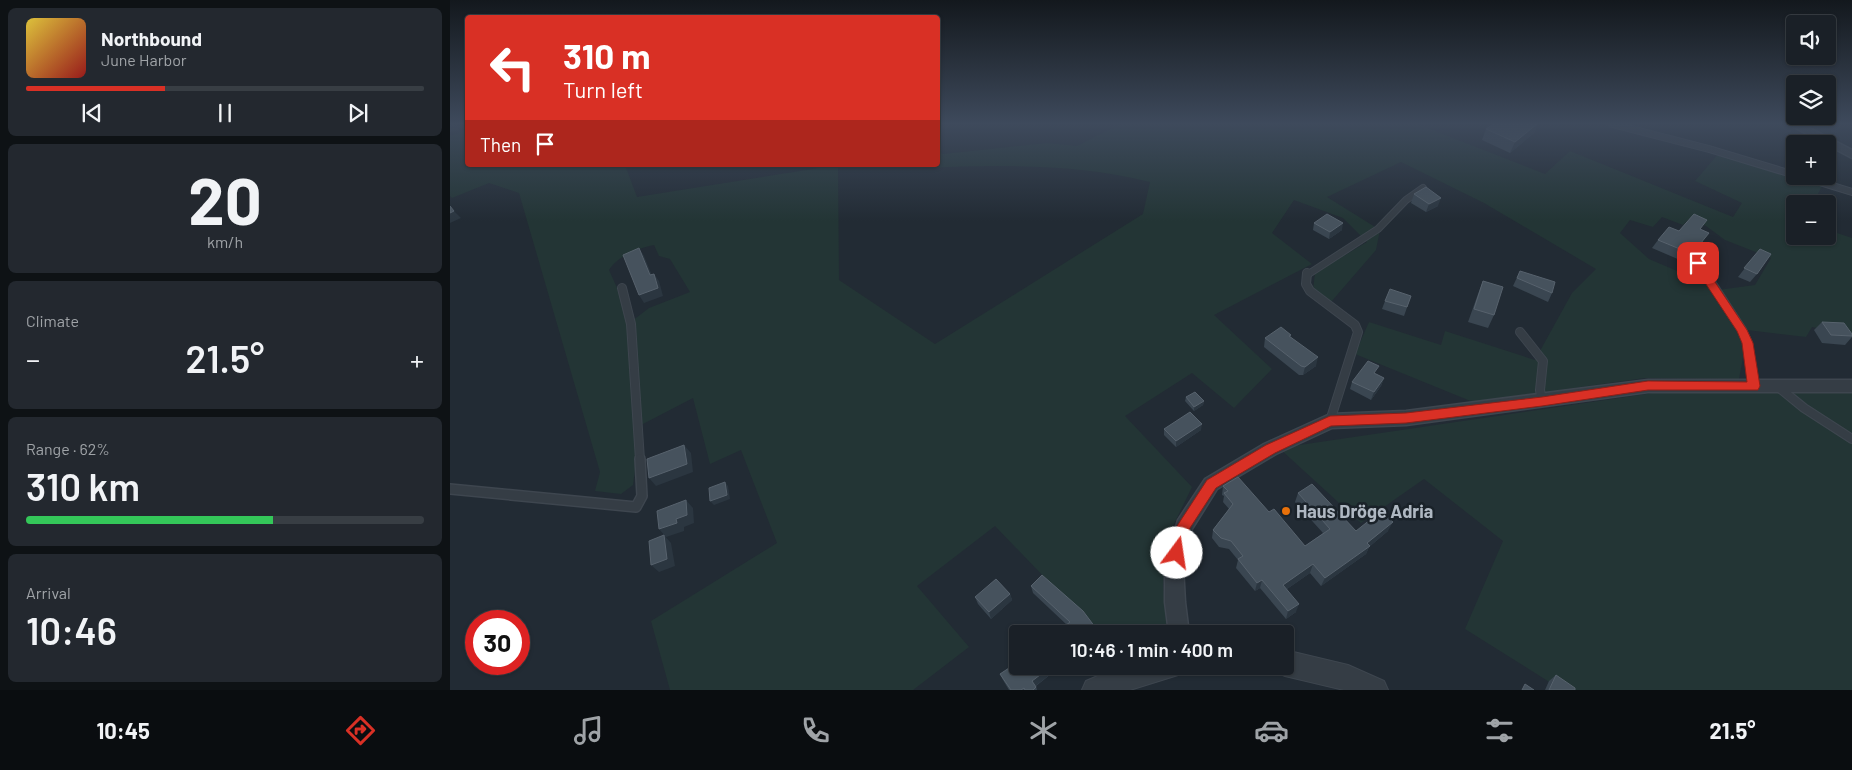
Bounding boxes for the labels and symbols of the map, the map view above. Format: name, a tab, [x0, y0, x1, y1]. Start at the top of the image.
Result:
pin	[1677, 242, 1719, 284]
place label: Haus Dröge Adria	[1296, 500, 1433, 522]
marker: Haus Dröge Adria	[1280, 505, 1292, 517]
position arrow	[1150, 526, 1202, 578]
speed limit sign: 30	[465, 610, 530, 675]

